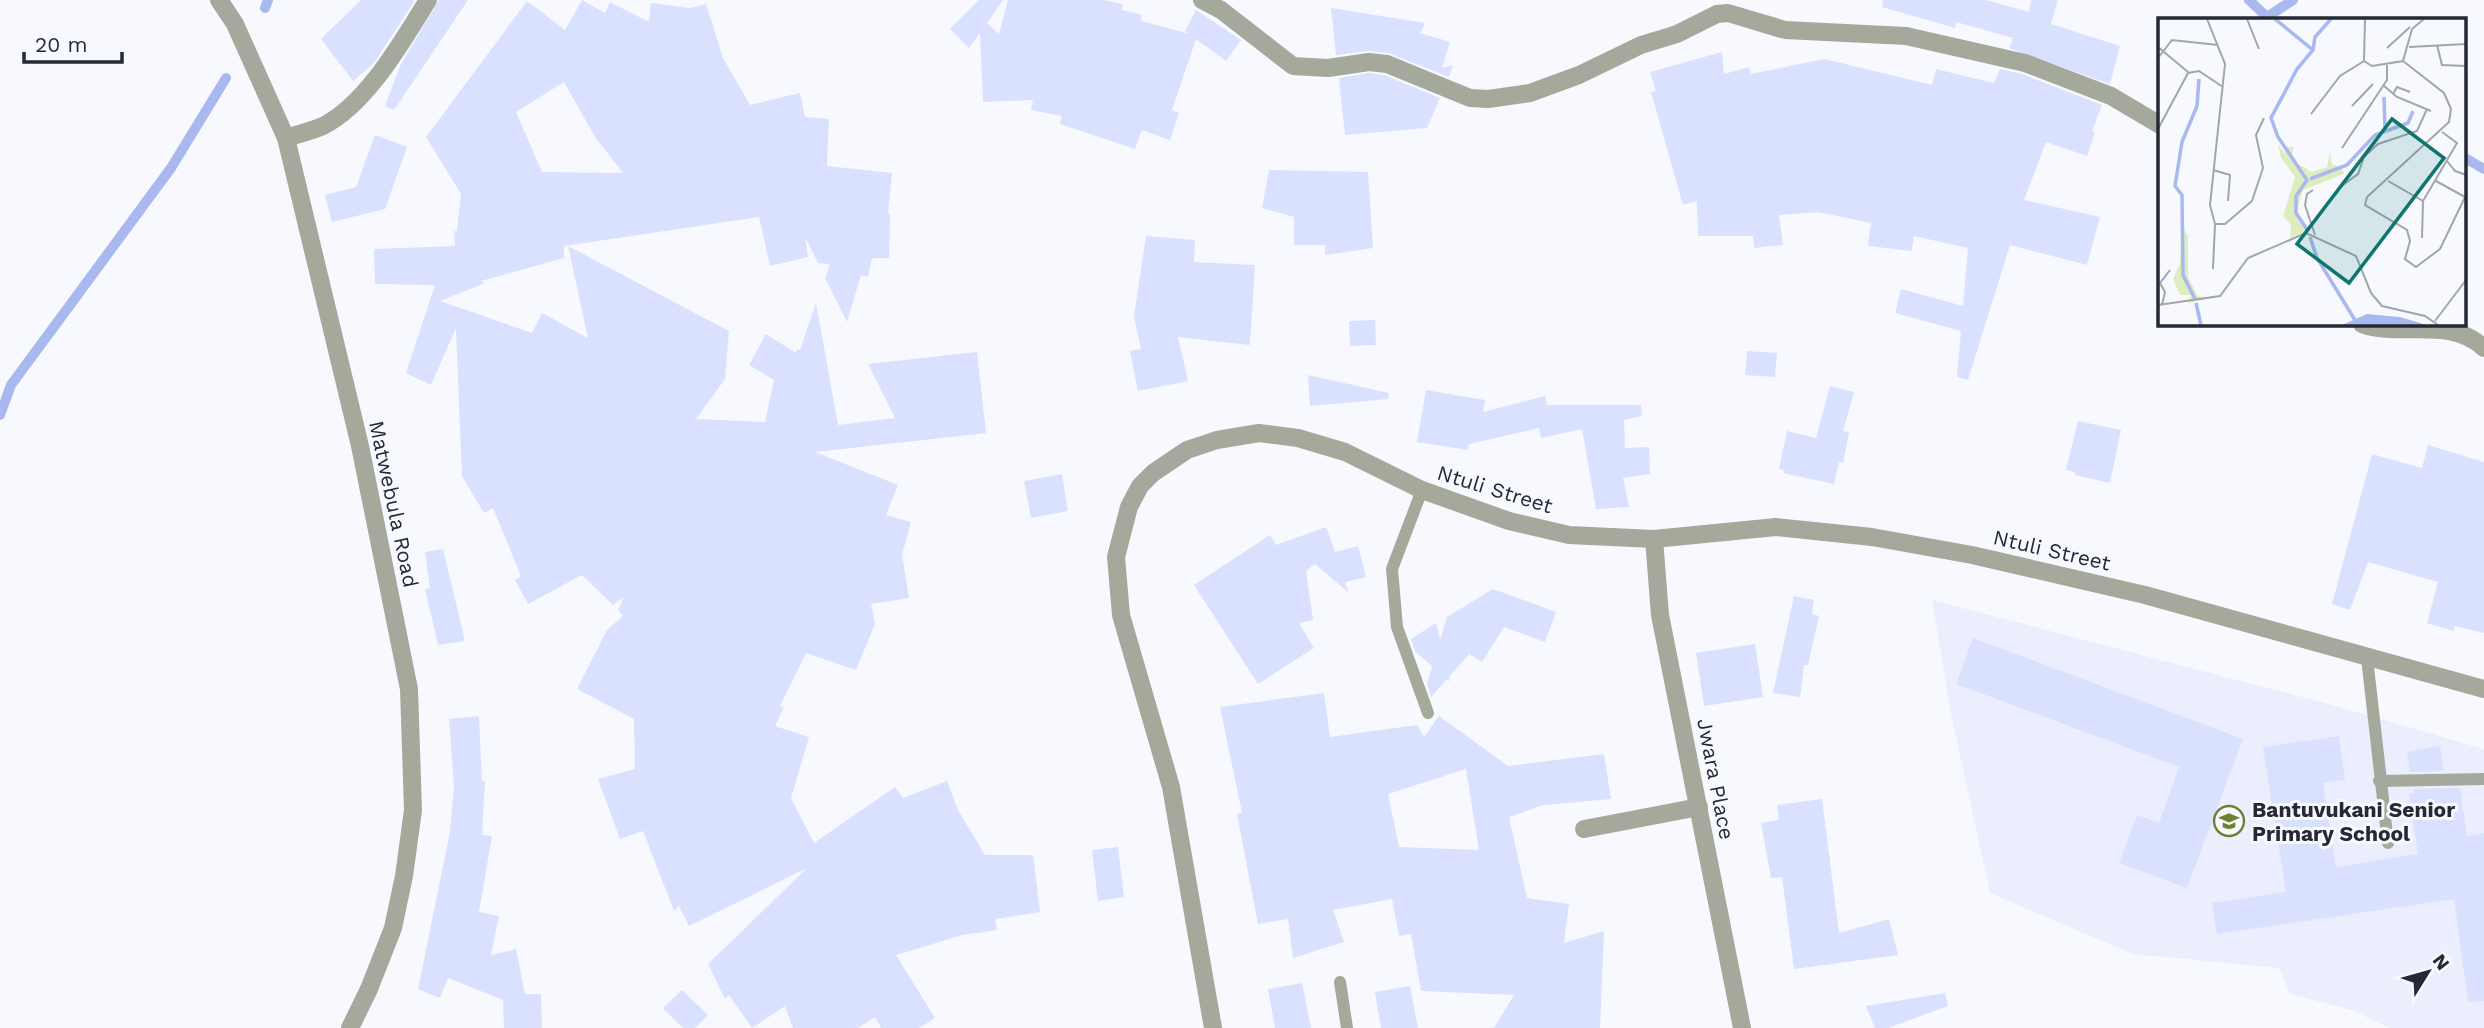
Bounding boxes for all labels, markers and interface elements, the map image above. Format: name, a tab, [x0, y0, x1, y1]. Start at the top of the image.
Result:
inset map	[2158, 18, 2466, 326]
scale bar	[24, 21, 122, 65]
text: 20 m	[35, 32, 87, 57]
street label: Matwebula Road	[364, 418, 424, 590]
street label: Ntuli Street	[1434, 460, 1556, 518]
street label: Ntuli Street	[1991, 524, 2113, 576]
street label: Jwara Place	[1692, 716, 1740, 842]
place label: Bantuvukani Senior Primary School	[2252, 797, 2455, 846]
school or university icon: Bantuvukani Senior Primary School	[2212, 804, 2246, 838]
north arrow	[2393, 937, 2463, 1007]
text: N	[2428, 950, 2455, 975]

